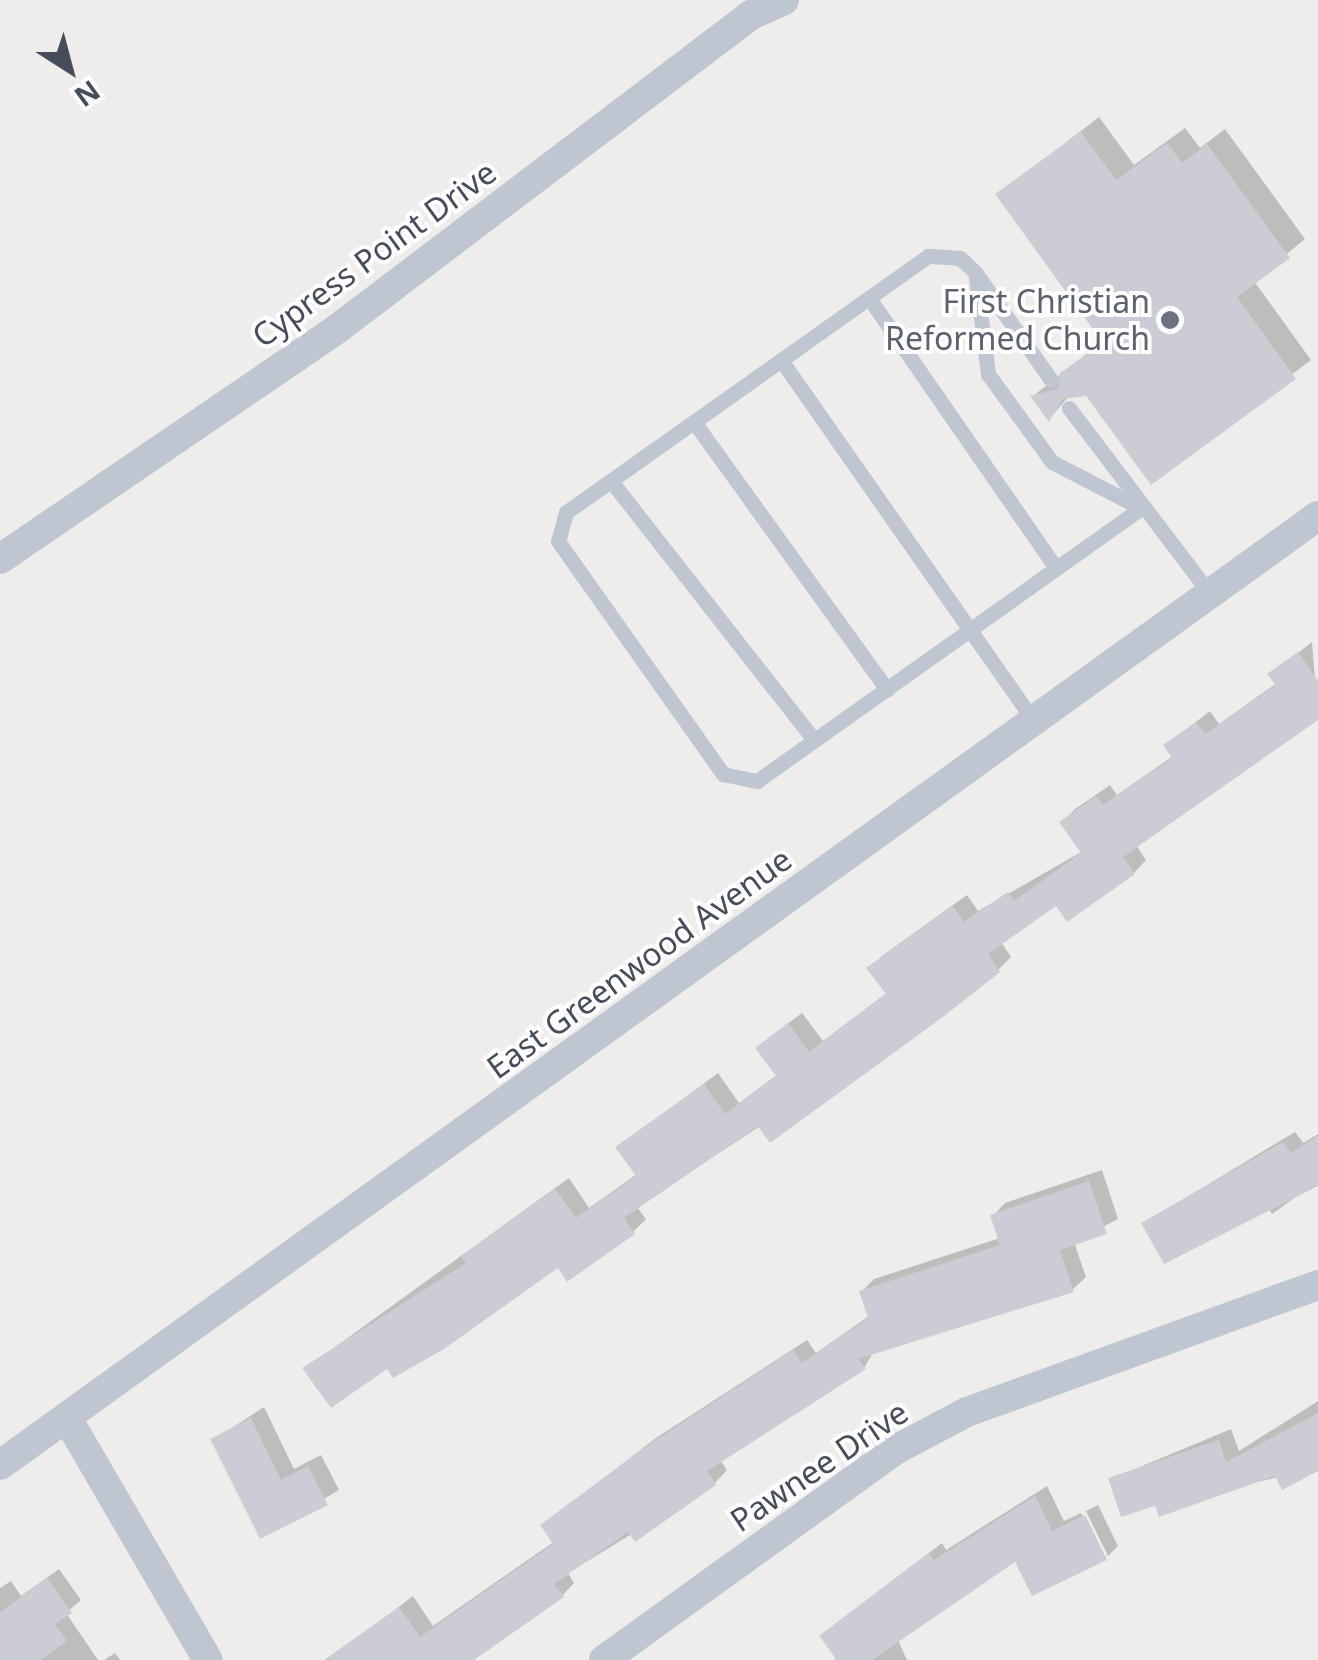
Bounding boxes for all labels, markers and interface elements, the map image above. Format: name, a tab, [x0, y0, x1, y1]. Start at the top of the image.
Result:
north arrow	[20, 20, 120, 120]
text: N	[67, 72, 108, 116]
street label: Cypress Point Drive	[245, 153, 503, 355]
place label: First Christian Reformed Church	[885, 283, 1150, 358]
marker: First Christian Reformed Church	[1159, 309, 1181, 331]
street label: East Greenwood Avenue	[479, 840, 799, 1086]
street label: Pawnee Drive	[723, 1393, 915, 1539]

